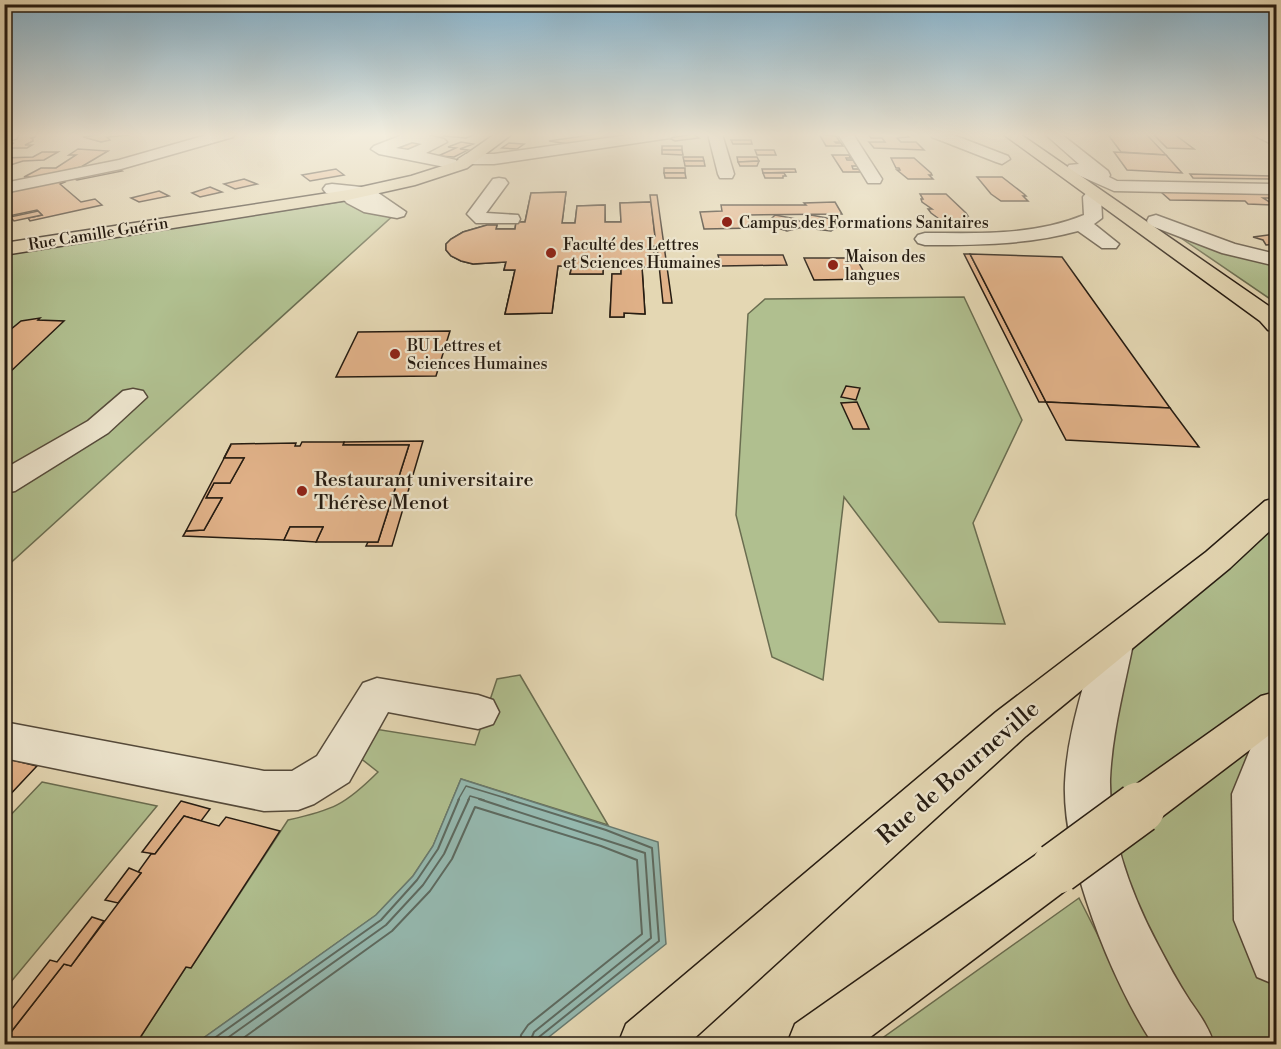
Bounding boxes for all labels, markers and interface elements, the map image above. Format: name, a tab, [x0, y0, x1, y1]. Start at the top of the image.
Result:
street label: Rue Camille Guérin	[27, 213, 170, 255]
place label: Campus des Formations Sanitaires	[739, 213, 989, 233]
marker: Campus des Formations Sanitaires	[720, 215, 734, 229]
place label: Faculté des Lettres et Sciences Humaines	[563, 235, 721, 273]
marker: Faculté des Lettres et Sciences Humaines	[544, 246, 558, 260]
place label: Maison des langues	[845, 247, 926, 285]
marker: Maison des langues	[826, 258, 840, 272]
place label: BU Lettres et Sciences Humaines	[406, 336, 548, 374]
marker: BU Lettres et Sciences Humaines	[388, 347, 402, 361]
place label: Restaurant universitaire Thérèse Menot	[314, 468, 534, 516]
marker: Restaurant universitaire Thérèse Menot	[295, 484, 309, 498]
street label: Rue de Bourneville	[871, 694, 1046, 851]

